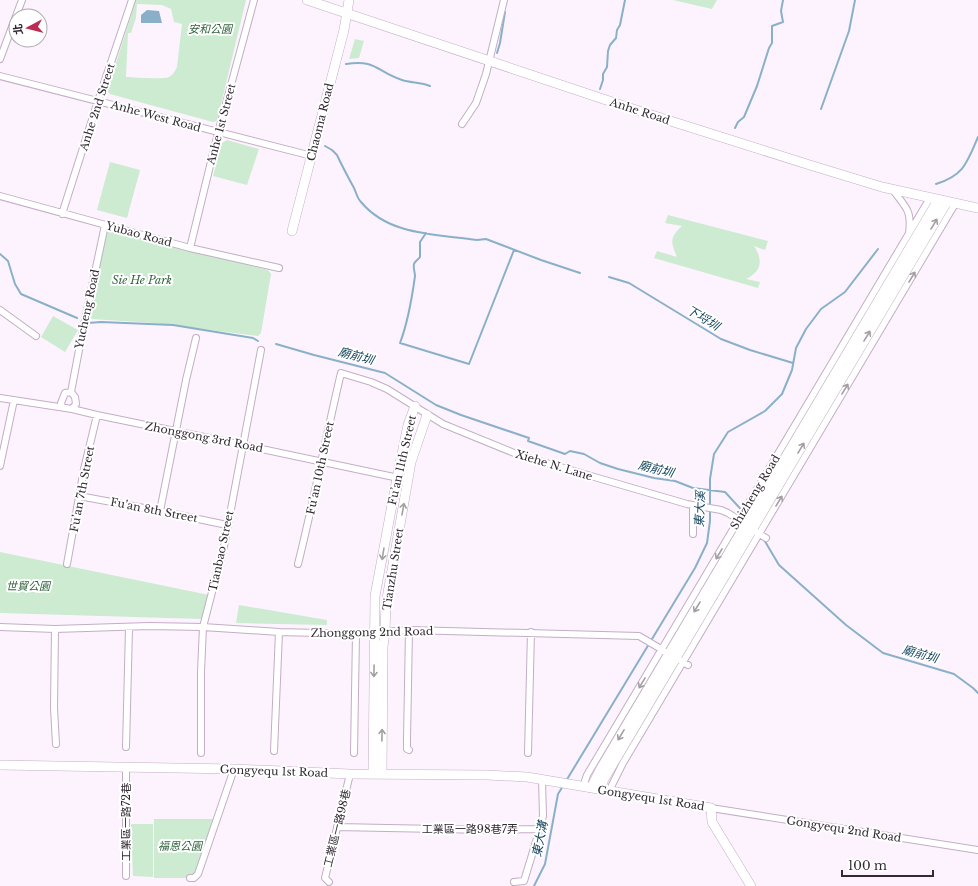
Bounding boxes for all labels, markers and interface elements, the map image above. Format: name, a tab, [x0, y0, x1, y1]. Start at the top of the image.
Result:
north arrow	[8, 8, 48, 48]
park label: 安和公園	[188, 22, 234, 36]
text: 北	[10, 23, 26, 36]
street label: Anhe 2nd Street	[76, 61, 118, 153]
street label: Anhe 1st Street	[203, 81, 239, 167]
street label: Chaoma Road	[304, 81, 337, 162]
street label: Anhe Road	[607, 94, 672, 127]
street label: Anhe West Road	[108, 97, 203, 135]
street label: Yubao Road	[104, 218, 174, 250]
one-way arrow	[930, 218, 938, 230]
street label: Yucheng Road	[72, 267, 102, 351]
one-way arrow	[908, 271, 916, 283]
park label: Sie He Park	[112, 273, 172, 287]
water label: 下埒圳	[684, 302, 724, 334]
one-way arrow	[864, 330, 872, 342]
water label: 廟前圳	[337, 344, 377, 368]
one-way arrow	[842, 383, 850, 395]
street label: Fu’an 11th Street	[385, 413, 419, 506]
street label: Zhonggong 3rd Road	[144, 419, 265, 455]
street label: Fu’an 10th Street	[303, 419, 337, 516]
one-way arrow	[797, 443, 805, 454]
street label: Fu’an 7th Street	[67, 444, 97, 533]
street label: Xiehe N. Lane	[514, 447, 594, 483]
street label: Shizheng Road	[727, 452, 783, 532]
water label: 廟前圳	[637, 457, 677, 481]
water label: 東大溪	[691, 489, 708, 527]
street label: Fu’an 8th Street	[109, 495, 200, 525]
one-way arrow	[775, 496, 783, 507]
one-way arrow	[399, 503, 407, 516]
street label: Tianbao Street	[206, 508, 237, 593]
street label: Tianzhu Street	[380, 526, 407, 611]
one-way arrow	[379, 547, 387, 560]
one-way arrow	[714, 548, 722, 560]
park label: 世貿公園	[6, 579, 52, 593]
one-way arrow	[693, 601, 701, 612]
street label: Zhonggong 2nd Road	[311, 624, 434, 640]
water label: 廟前圳	[901, 641, 941, 666]
one-way arrow	[370, 664, 378, 677]
one-way arrow	[638, 677, 646, 689]
one-way arrow	[378, 729, 386, 742]
one-way arrow	[616, 729, 624, 741]
street label: Gongyequ 1st Road	[220, 762, 329, 780]
street label: 工業區一路72巷	[119, 783, 133, 861]
street label: Gongyequ 1st Road	[596, 783, 706, 813]
street label: 工業區一路98巷	[321, 788, 353, 868]
street label: Gongyequ 2nd Road	[786, 813, 903, 845]
water label: 東大溝	[529, 818, 551, 858]
street label: 工業區一路98巷7弄	[422, 822, 518, 836]
park label: 福恩公園	[158, 839, 204, 853]
scale bar	[842, 852, 933, 878]
text: 100 m	[848, 858, 887, 873]

